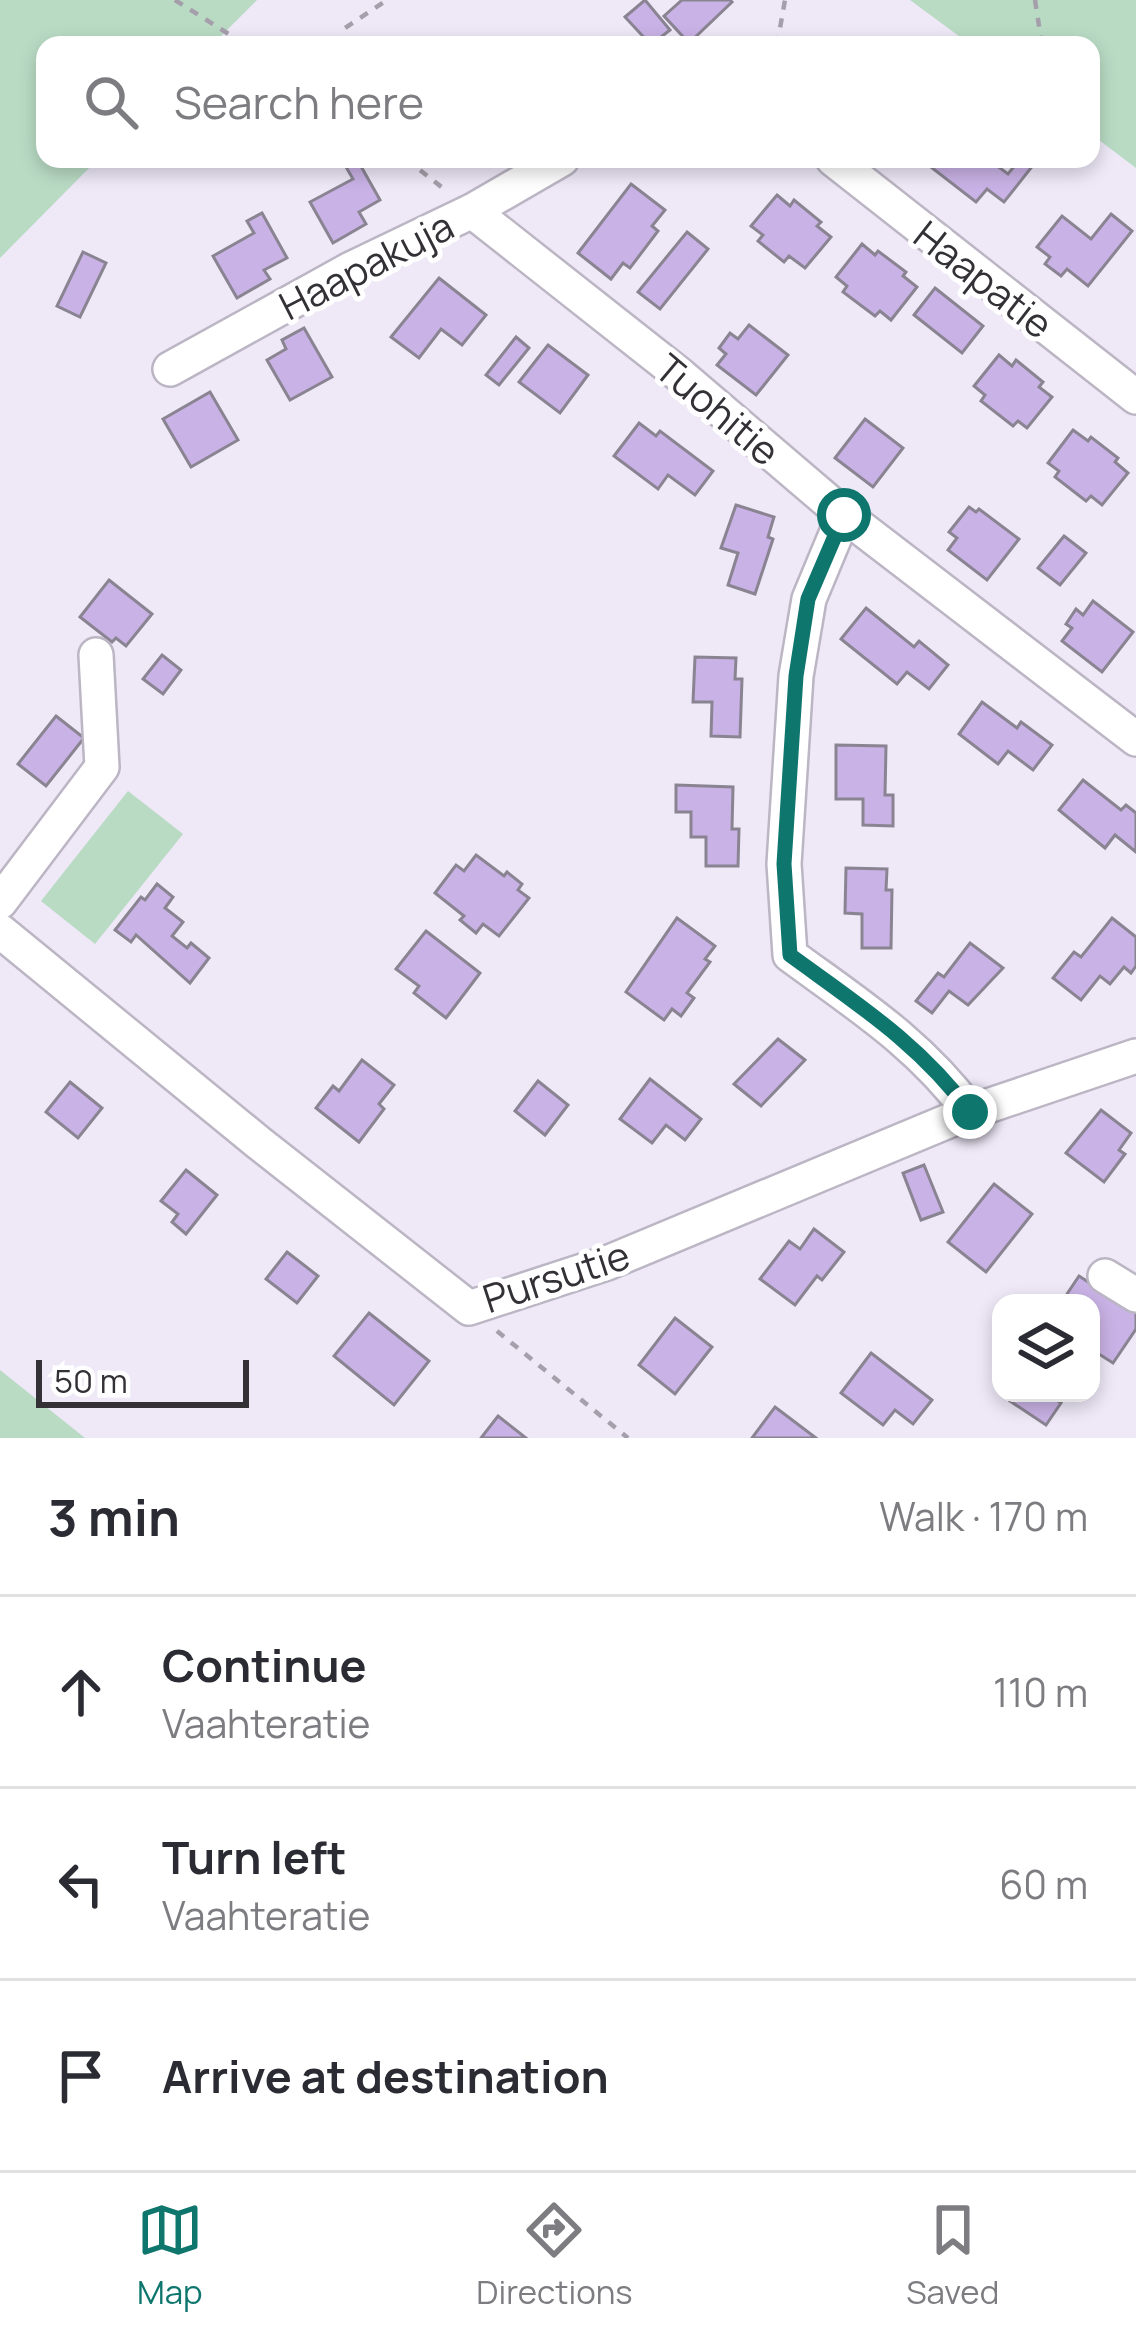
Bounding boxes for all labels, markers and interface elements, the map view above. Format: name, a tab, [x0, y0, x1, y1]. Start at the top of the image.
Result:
search box	[36, 36, 1100, 168]
icon: search	[78, 69, 144, 135]
text: Search here	[174, 71, 424, 133]
street label: Haapakuja	[270, 198, 462, 332]
street label: Haapatie	[903, 208, 1065, 350]
street label: Tuohitie	[644, 341, 792, 477]
route start	[817, 488, 871, 542]
route end	[943, 1085, 997, 1139]
street label: Pursutie	[476, 1227, 636, 1325]
map controls	[992, 1294, 1100, 1402]
button: layers	[992, 1294, 1100, 1402]
scale bar	[36, 1354, 249, 1407]
text: 50 m	[54, 1358, 128, 1403]
text: 3 min	[48, 1482, 180, 1551]
text: Walk · 170 m	[879, 1489, 1088, 1543]
text: Continue	[162, 1634, 367, 1696]
icon: ahead	[48, 1659, 114, 1725]
text: 110 m	[993, 1665, 1088, 1719]
text: Vaahteratie	[162, 1696, 370, 1750]
text: Turn left	[162, 1826, 347, 1888]
icon: left	[48, 1851, 114, 1917]
text: 60 m	[999, 1857, 1088, 1911]
text: Vaahteratie	[162, 1888, 370, 1942]
icon: arrive	[48, 2043, 114, 2109]
text: Arrive at destination	[162, 2045, 609, 2107]
tab: Map	[137, 2197, 203, 2314]
tab: Directions	[476, 2197, 633, 2314]
tab: Saved	[906, 2197, 999, 2314]

